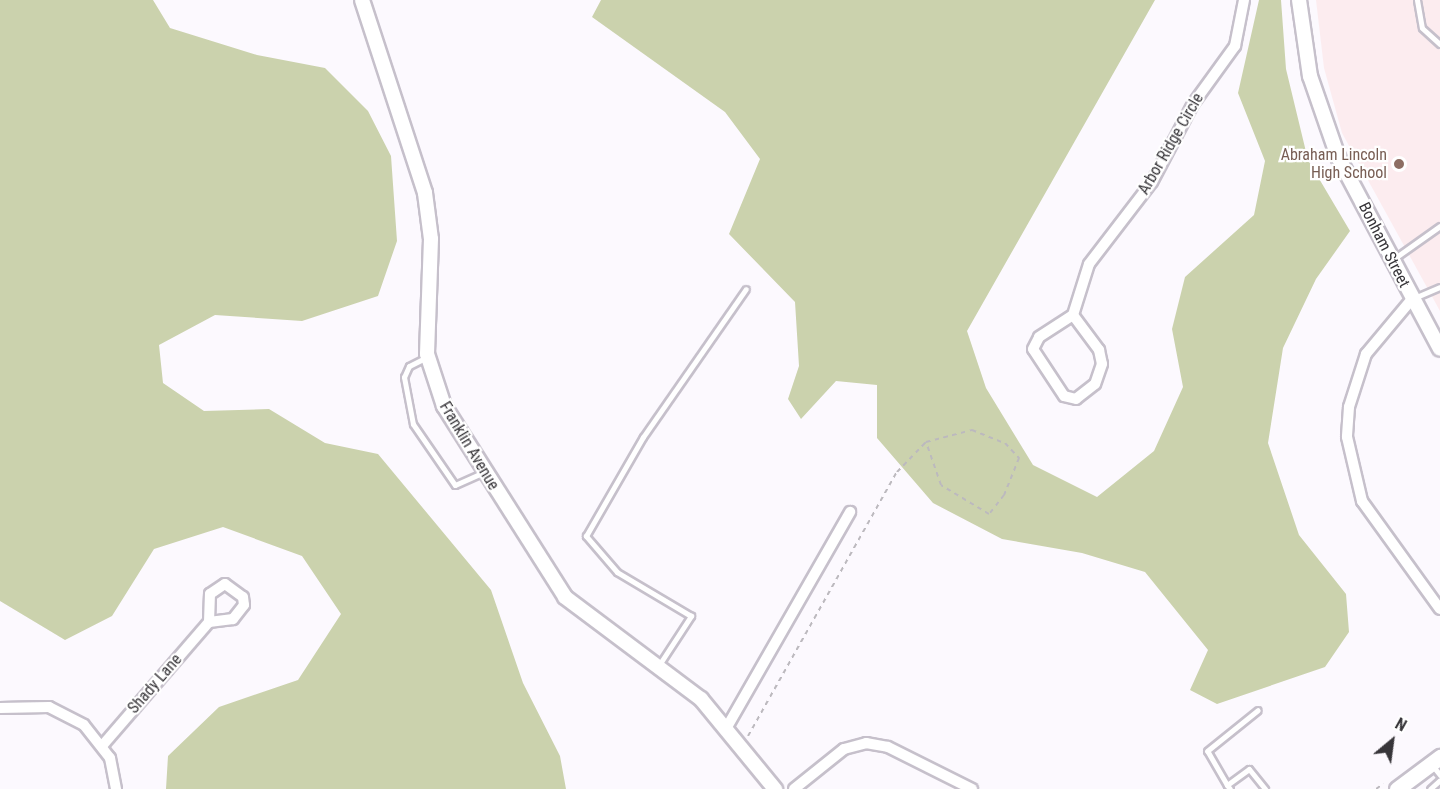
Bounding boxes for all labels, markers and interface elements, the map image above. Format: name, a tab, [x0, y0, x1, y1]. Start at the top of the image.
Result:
street label: Arbor Ridge Circle	[1134, 90, 1208, 198]
place label: Abraham Lincoln High School	[1281, 145, 1387, 183]
marker: Abraham Lincoln High School	[1392, 157, 1406, 171]
street label: Bonham Street	[1354, 199, 1414, 291]
street label: Franklin Avenue	[435, 398, 503, 494]
street label: Shady Lane	[124, 650, 186, 718]
north arrow	[1362, 711, 1422, 771]
text: N	[1392, 714, 1410, 735]

